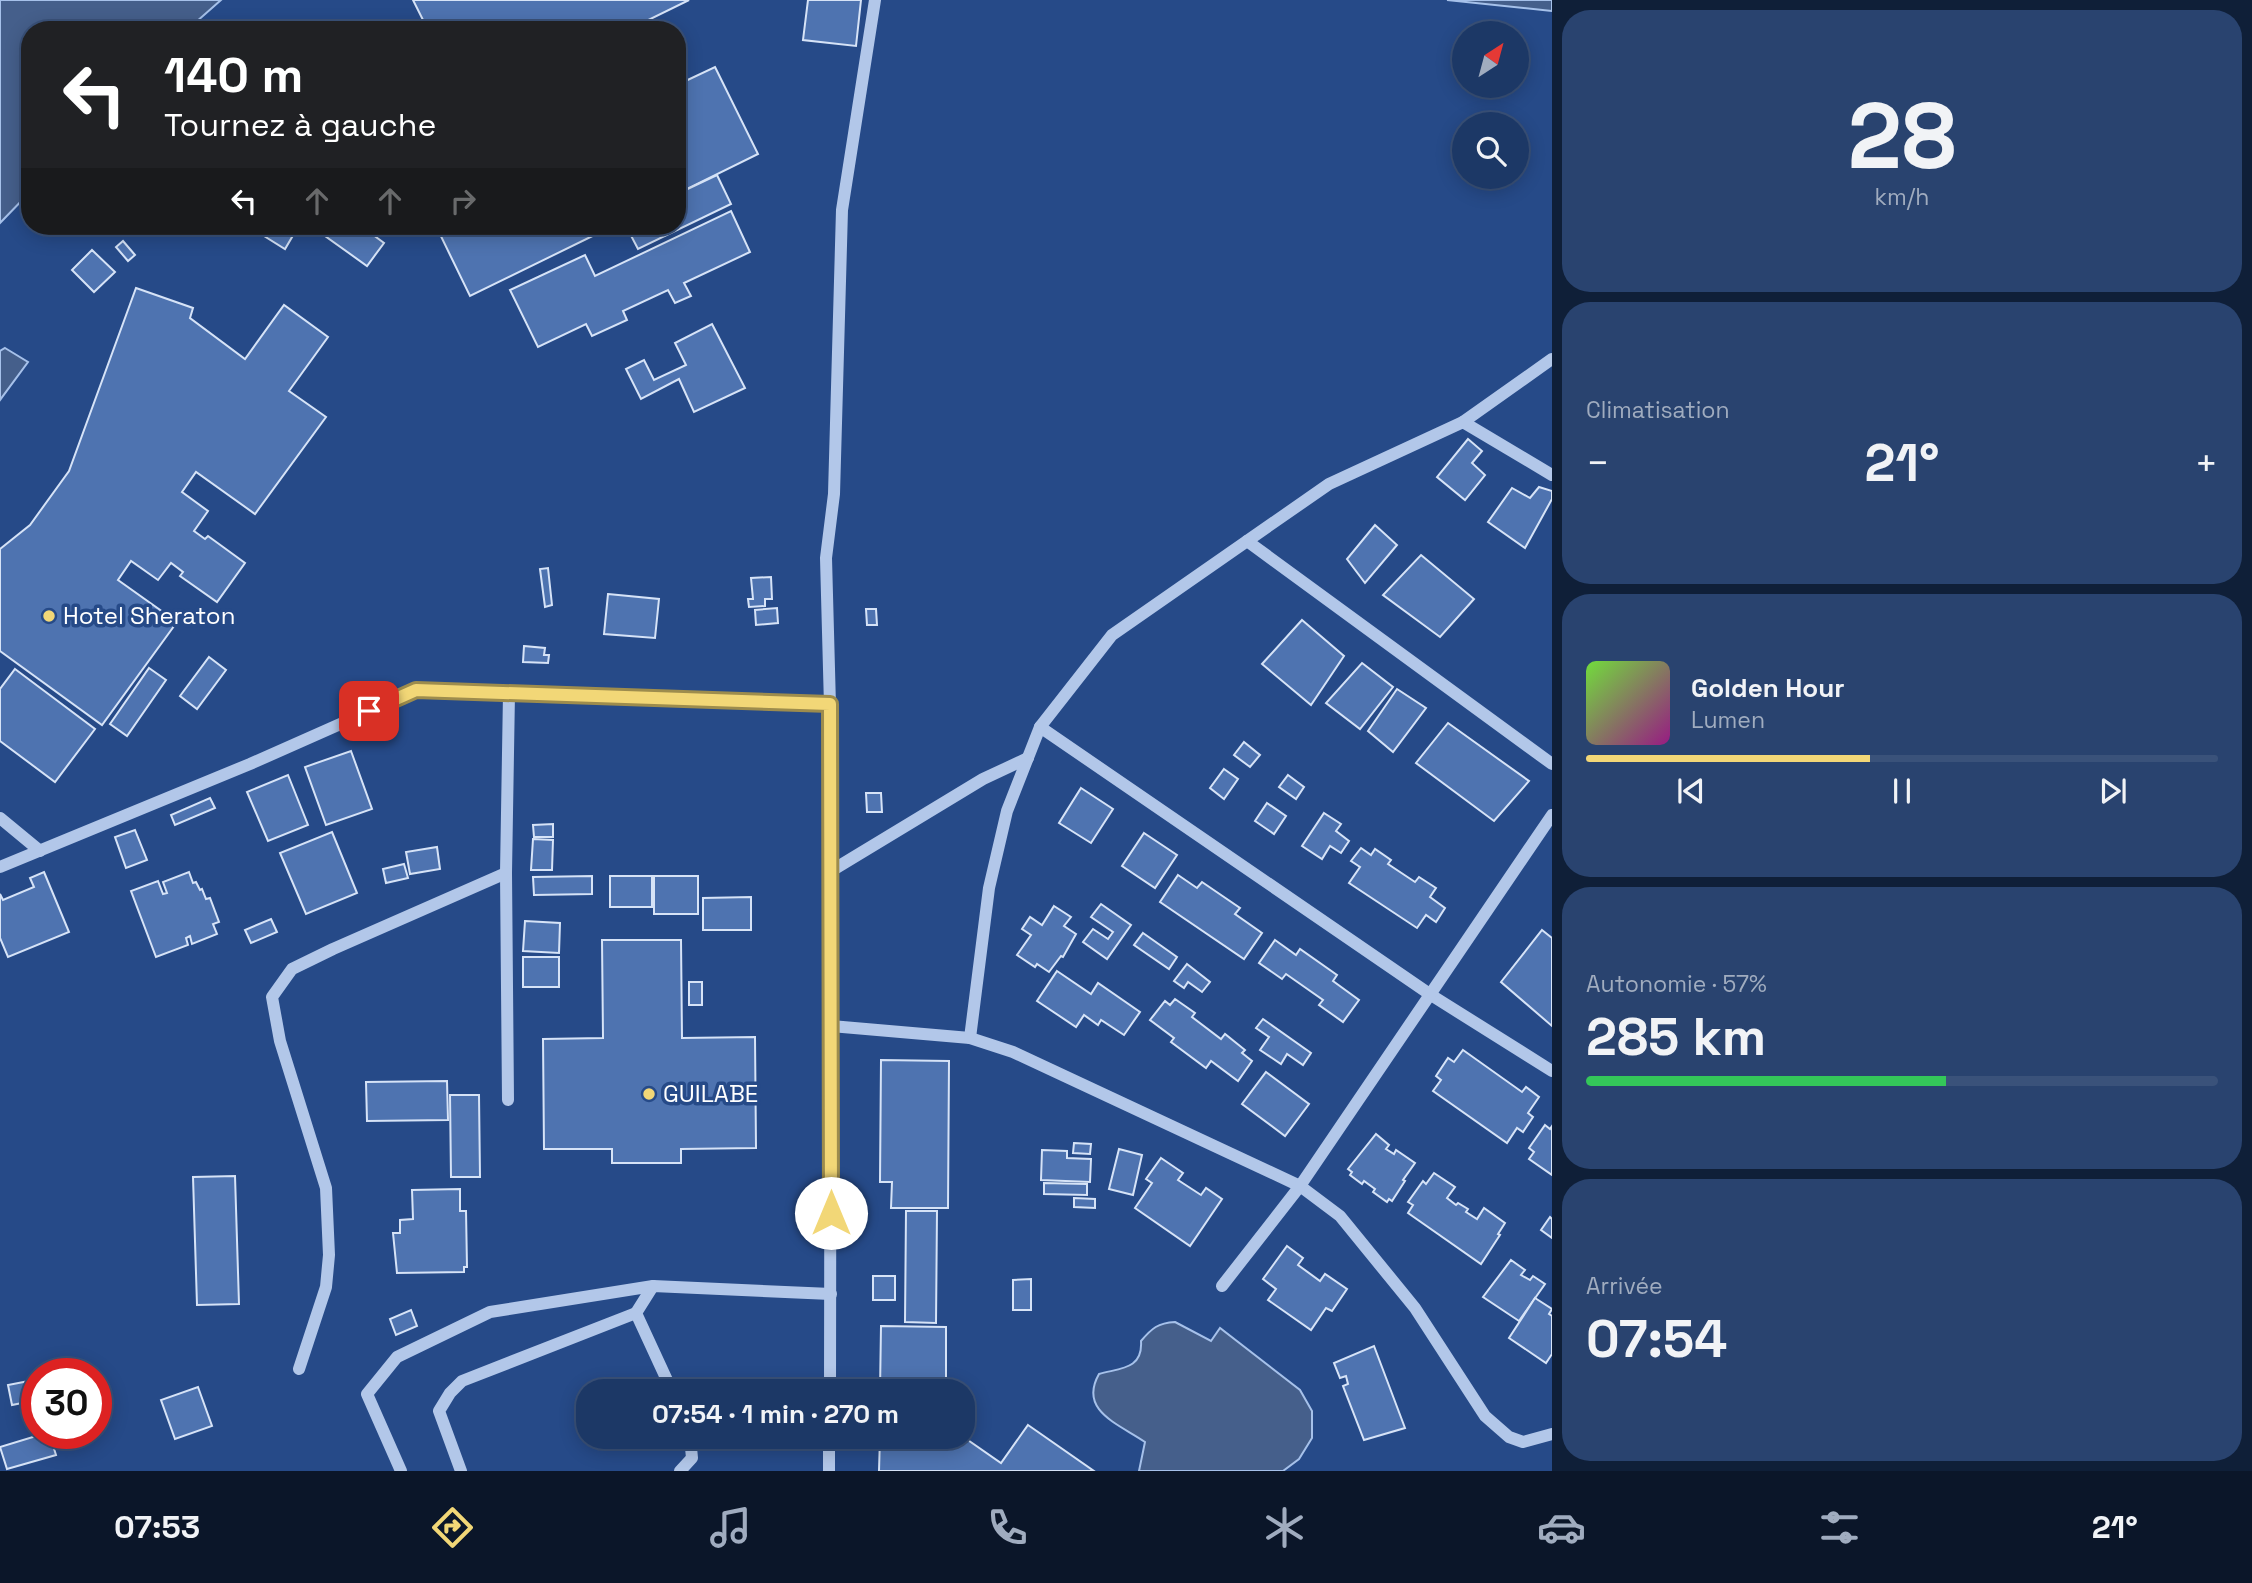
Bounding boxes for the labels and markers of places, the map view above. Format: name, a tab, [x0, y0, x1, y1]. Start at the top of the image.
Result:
place label: Hotel Sheraton	[63, 600, 235, 631]
marker: Hotel Sheraton	[41, 608, 57, 624]
pin	[339, 681, 399, 741]
place label: GUILABE	[663, 1078, 758, 1109]
marker: GUILABE	[641, 1086, 657, 1102]

